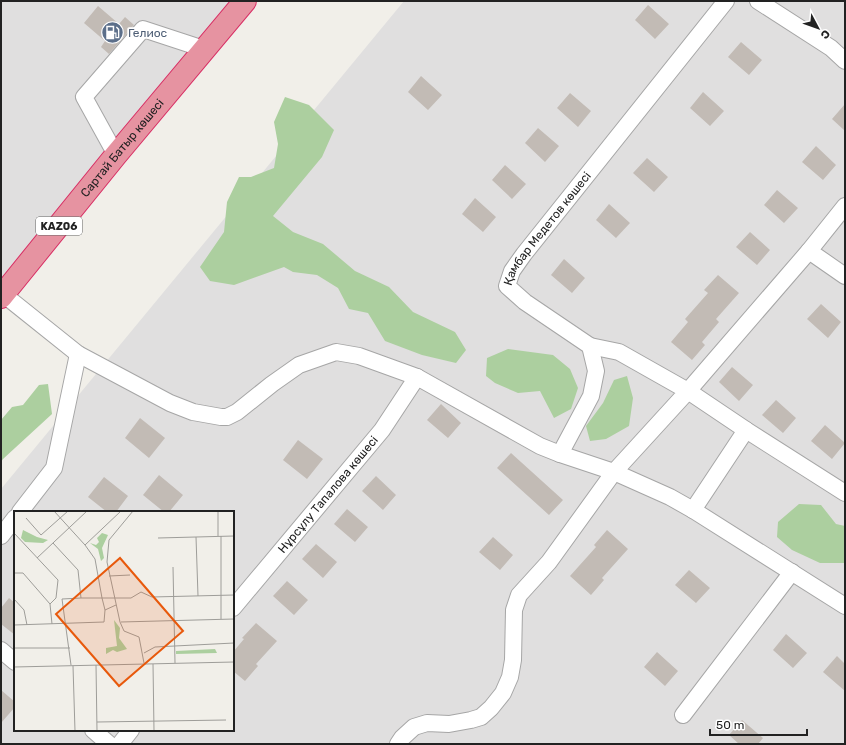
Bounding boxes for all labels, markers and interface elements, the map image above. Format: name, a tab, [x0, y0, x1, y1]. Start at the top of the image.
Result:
north arrow	[798, 8, 838, 48]
fuel station icon: Гелиос	[100, 20, 126, 46]
place label: Гелиос	[128, 26, 168, 40]
text: С	[818, 27, 833, 42]
street label: Сартай Батыр көшесі	[78, 96, 167, 200]
street label: Қамбар Медетов көшесі	[501, 169, 594, 287]
road number: KАZ06	[36, 217, 82, 235]
street label: Нұрсұлу Тапалова көшесі	[275, 433, 381, 556]
inset map	[14, 511, 234, 731]
scale bar	[710, 711, 807, 737]
text: 50 m	[716, 718, 744, 732]

